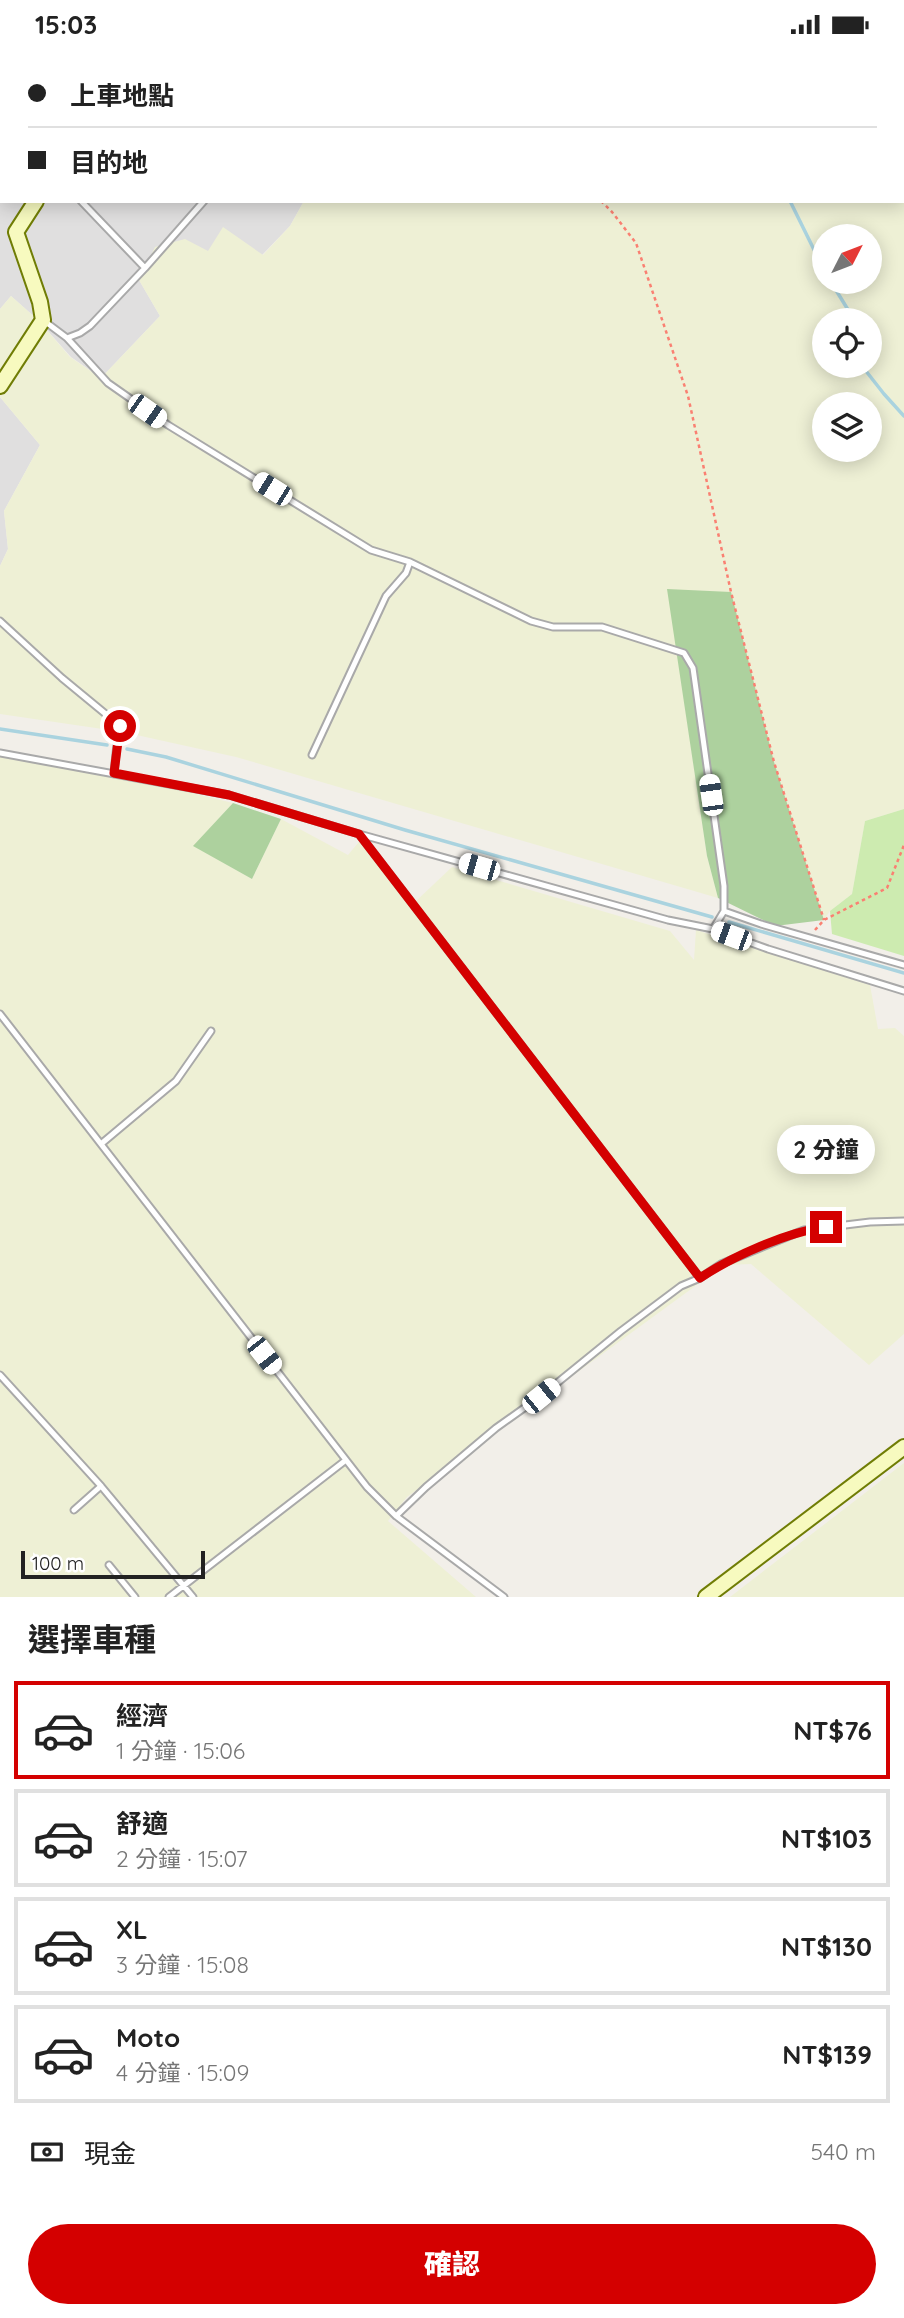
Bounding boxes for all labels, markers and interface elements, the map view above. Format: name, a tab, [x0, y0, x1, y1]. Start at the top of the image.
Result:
text: 15:03	[35, 8, 97, 41]
text: 上車地點	[70, 79, 174, 112]
text: 目的地	[70, 146, 148, 179]
north arrow	[812, 224, 882, 294]
map controls	[812, 224, 882, 462]
button: locate	[812, 308, 882, 378]
car	[124, 390, 171, 432]
button: layers	[812, 392, 882, 462]
car	[249, 469, 296, 509]
route start	[104, 710, 136, 742]
car	[698, 773, 725, 817]
car	[456, 851, 503, 883]
car	[708, 919, 755, 953]
callout: 2 分鐘	[777, 1125, 875, 1175]
text: 2 分鐘	[793, 1135, 859, 1164]
route end	[810, 1211, 842, 1243]
car	[243, 1332, 286, 1378]
car	[519, 1375, 564, 1417]
scale bar	[21, 1548, 205, 1580]
text: 100 m	[32, 1551, 84, 1575]
text: 選擇車種	[28, 1619, 156, 1659]
icon: car	[32, 1699, 95, 1762]
text: 經濟	[116, 1699, 168, 1732]
text: NT$76	[793, 1714, 872, 1747]
text: 1 分鐘 · 15:06	[116, 1736, 245, 1765]
icon: car	[32, 1807, 95, 1870]
text: 舒適	[116, 1807, 168, 1840]
text: NT$103	[781, 1822, 872, 1855]
text: 2 分鐘 · 15:07	[116, 1844, 248, 1873]
text: XL	[116, 1913, 148, 1946]
icon: car	[32, 1915, 95, 1978]
text: NT$130	[781, 1930, 872, 1963]
text: 3 分鐘 · 15:08	[116, 1950, 249, 1979]
text: Moto	[116, 2021, 180, 2054]
icon: car	[32, 2023, 95, 2086]
text: NT$139	[782, 2038, 872, 2071]
text: 4 分鐘 · 15:09	[116, 2058, 249, 2087]
icon: cash	[28, 2133, 66, 2171]
text: 現金	[84, 2137, 136, 2170]
text: 540 m	[810, 2137, 876, 2166]
button: 確認	[28, 2224, 876, 2304]

